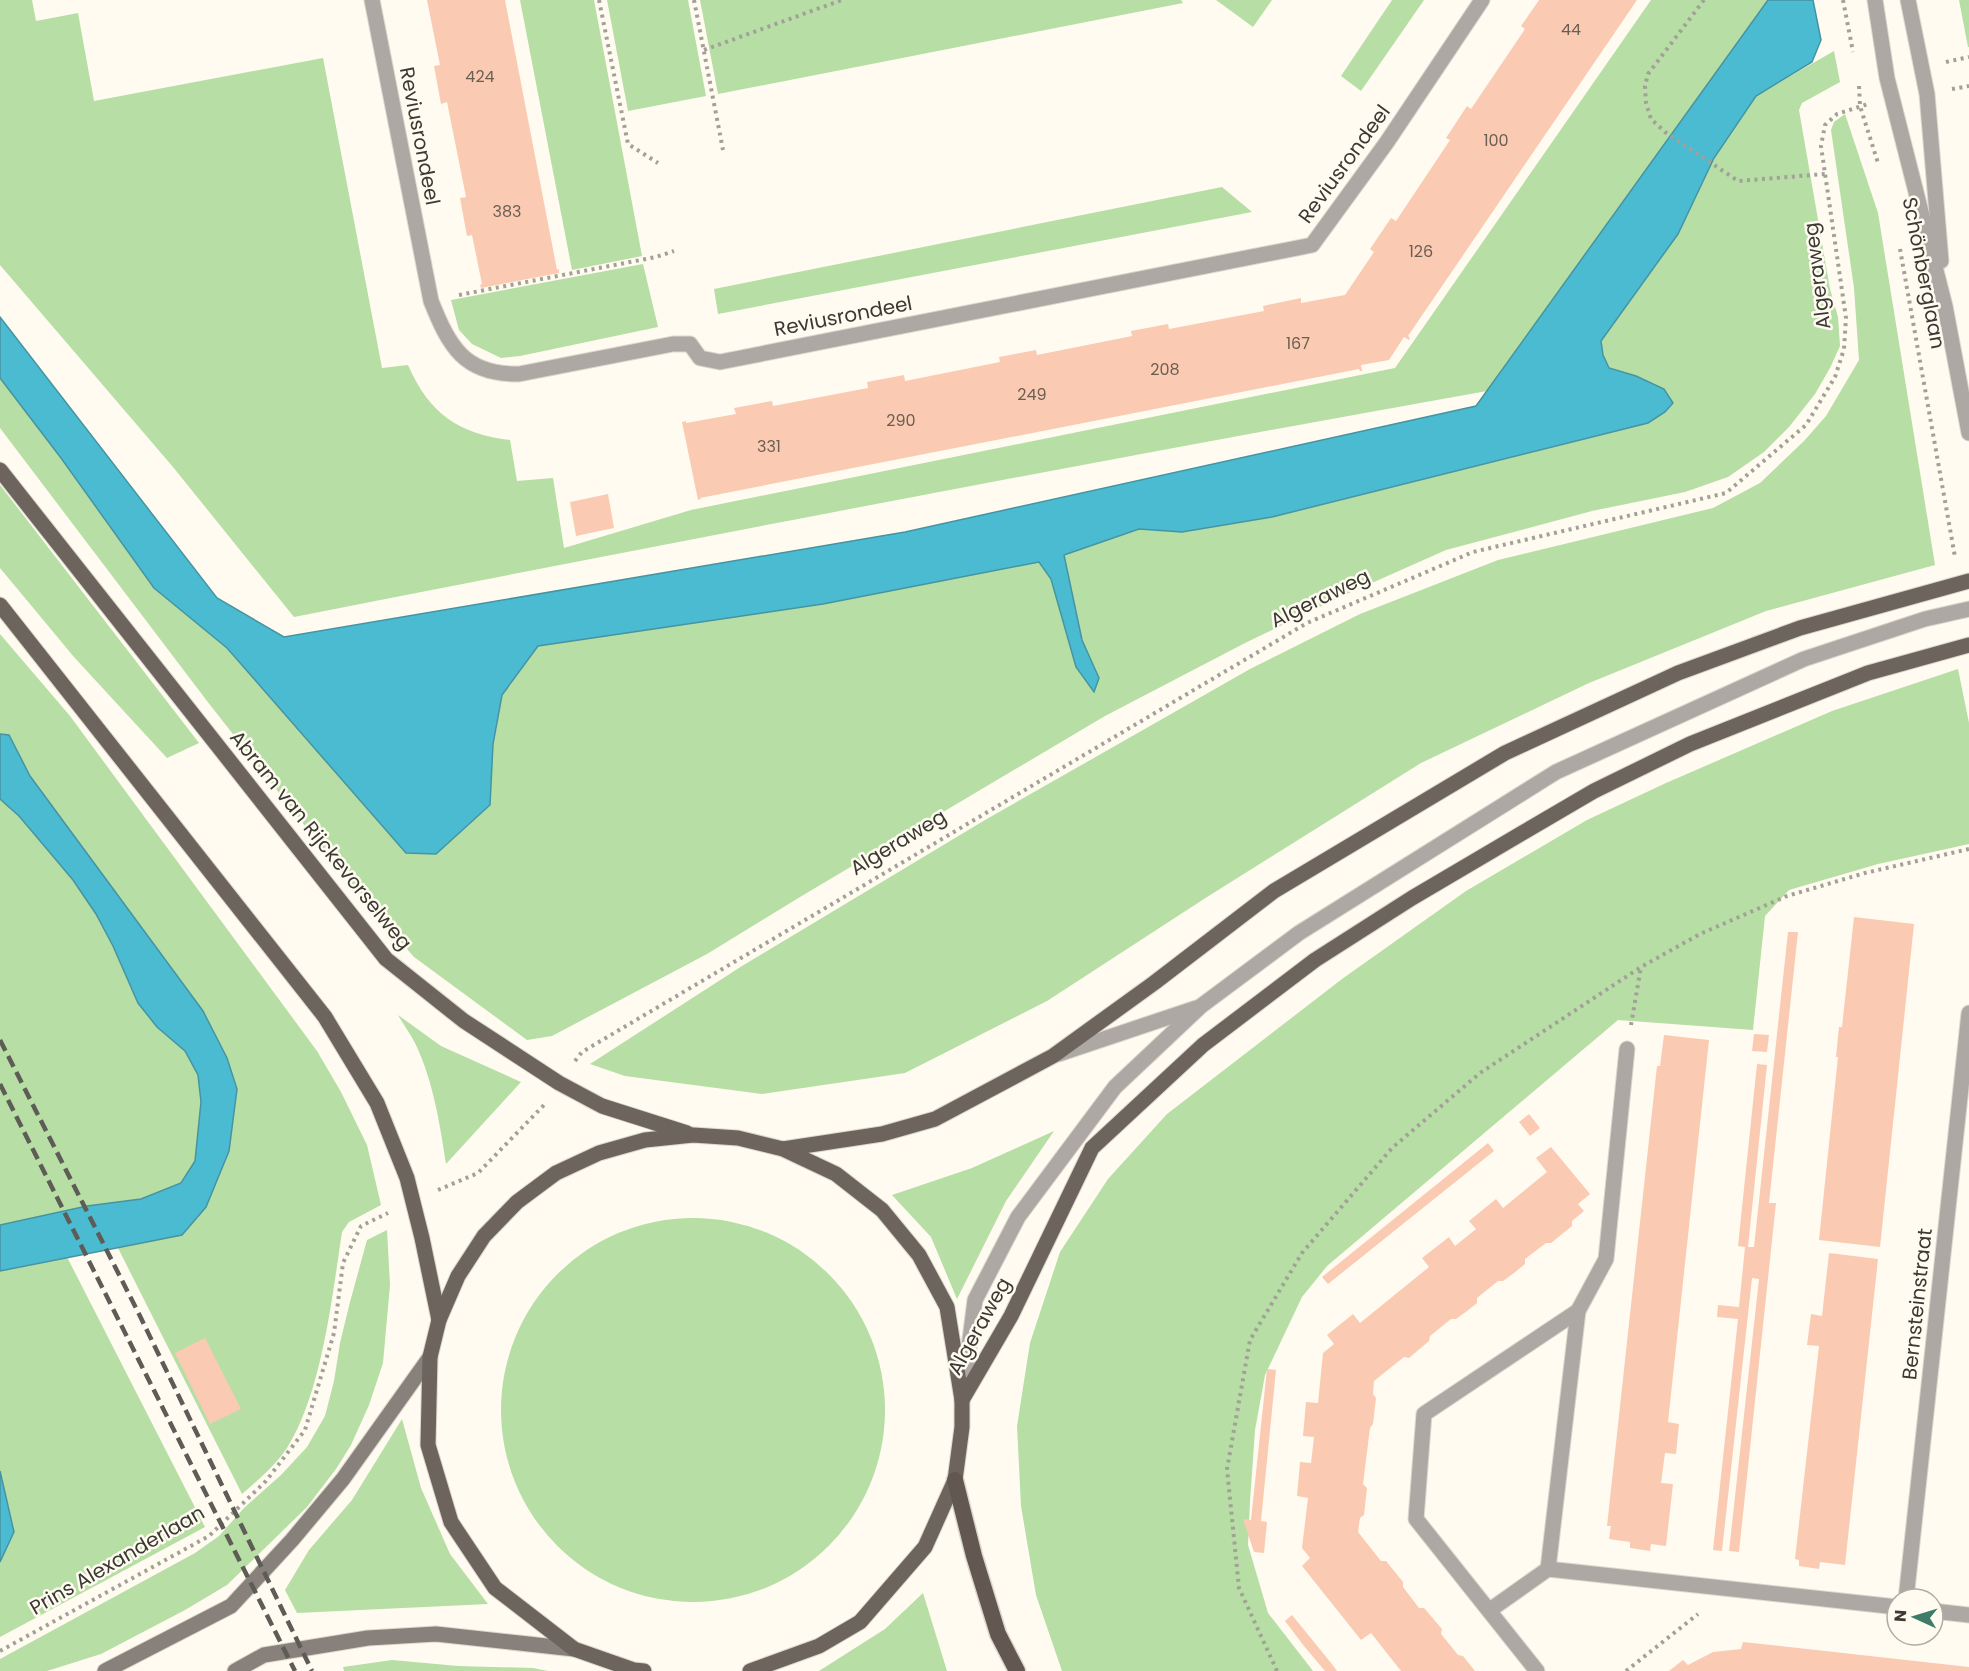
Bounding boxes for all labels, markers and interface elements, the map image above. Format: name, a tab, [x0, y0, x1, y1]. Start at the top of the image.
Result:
house number: 44	[1561, 18, 1581, 41]
street label: Reviusrondeel	[393, 64, 447, 208]
house number: 424	[465, 65, 495, 88]
street label: Reviusrondeel	[1291, 99, 1397, 229]
house number: 100	[1483, 129, 1509, 152]
street label: Schönberglaan	[1896, 195, 1952, 351]
house number: 383	[493, 200, 521, 223]
street label: Algeraweg	[1797, 221, 1837, 331]
house number: 126	[1409, 240, 1433, 263]
street label: Reviusrondeel	[771, 289, 915, 343]
house number: 167	[1286, 332, 1310, 355]
house number: 208	[1150, 358, 1180, 381]
house number: 249	[1017, 383, 1047, 406]
house number: 290	[886, 409, 916, 432]
house number: 331	[757, 435, 781, 458]
street label: Algeraweg	[1265, 562, 1375, 634]
street label: Abram van Rijckevorselweg	[224, 724, 418, 956]
street label: Algeraweg	[845, 802, 951, 882]
street label: Bernsteinstraat	[1895, 1227, 1939, 1381]
street label: Algeraweg	[941, 1272, 1017, 1380]
street label: Prins Alexanderlaan	[25, 1499, 209, 1621]
north arrow	[1885, 1587, 1945, 1647]
text: N	[1889, 1609, 1912, 1623]

